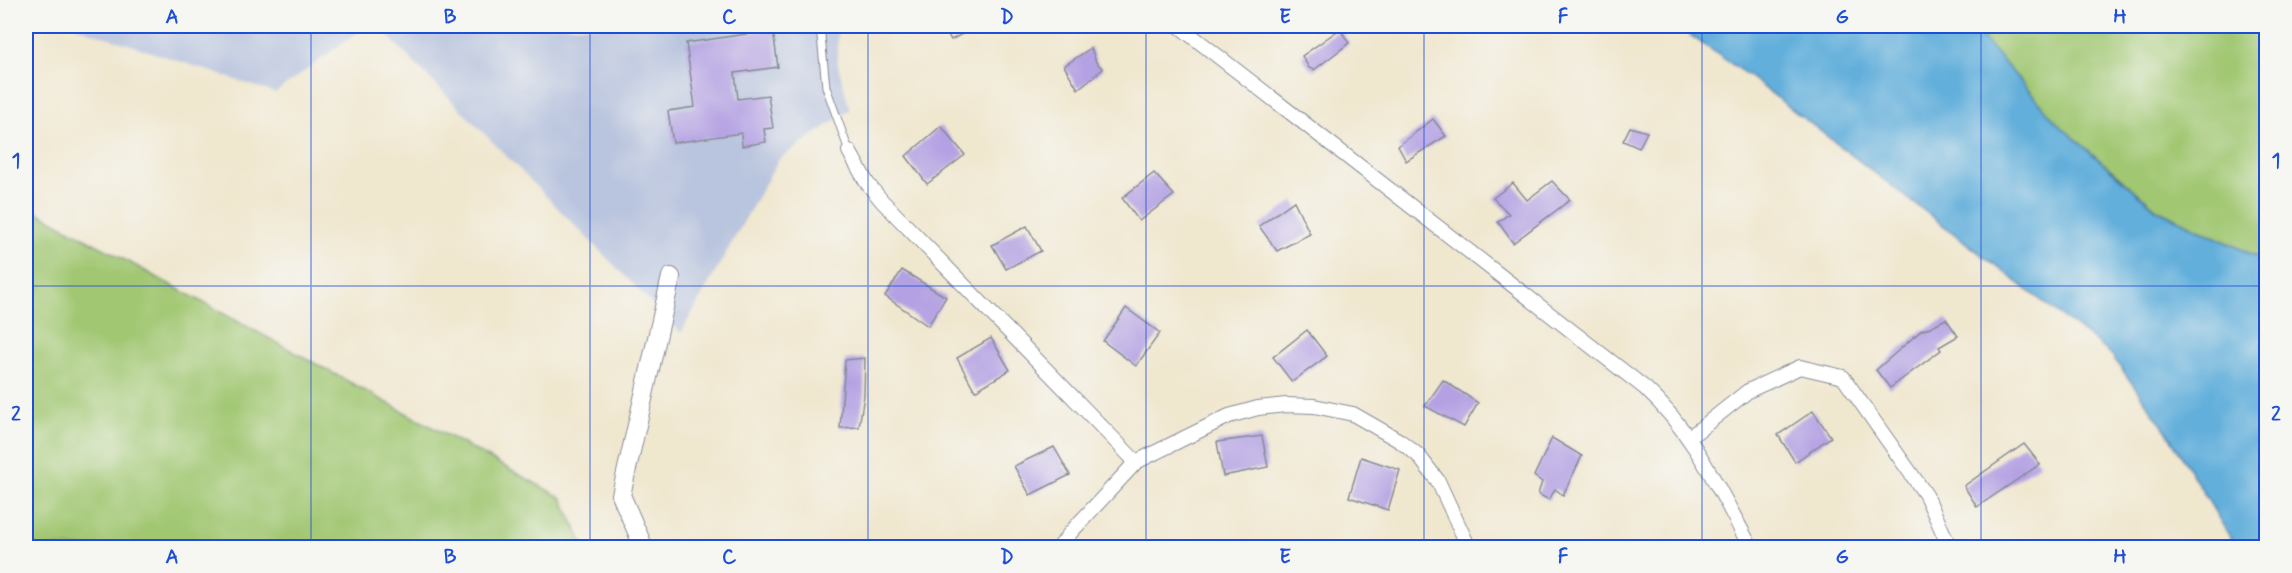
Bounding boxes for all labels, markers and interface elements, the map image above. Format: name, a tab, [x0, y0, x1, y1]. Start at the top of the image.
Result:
text: A	[165, 4, 179, 31]
text: B	[444, 4, 457, 31]
text: C	[722, 4, 737, 31]
text: D	[1000, 4, 1014, 31]
text: E	[1279, 4, 1291, 31]
text: F	[1558, 4, 1569, 31]
text: G	[1835, 4, 1849, 31]
text: H	[2113, 4, 2127, 31]
text: 1	[12, 148, 20, 175]
text: 1	[2272, 148, 2280, 175]
text: 2	[11, 401, 21, 428]
text: 2	[2271, 401, 2281, 428]
text: A	[165, 544, 179, 571]
text: B	[444, 544, 457, 571]
text: C	[722, 544, 737, 571]
text: D	[1000, 544, 1014, 571]
text: E	[1279, 544, 1291, 571]
text: F	[1558, 544, 1569, 571]
text: G	[1835, 544, 1849, 571]
text: H	[2113, 544, 2127, 571]

